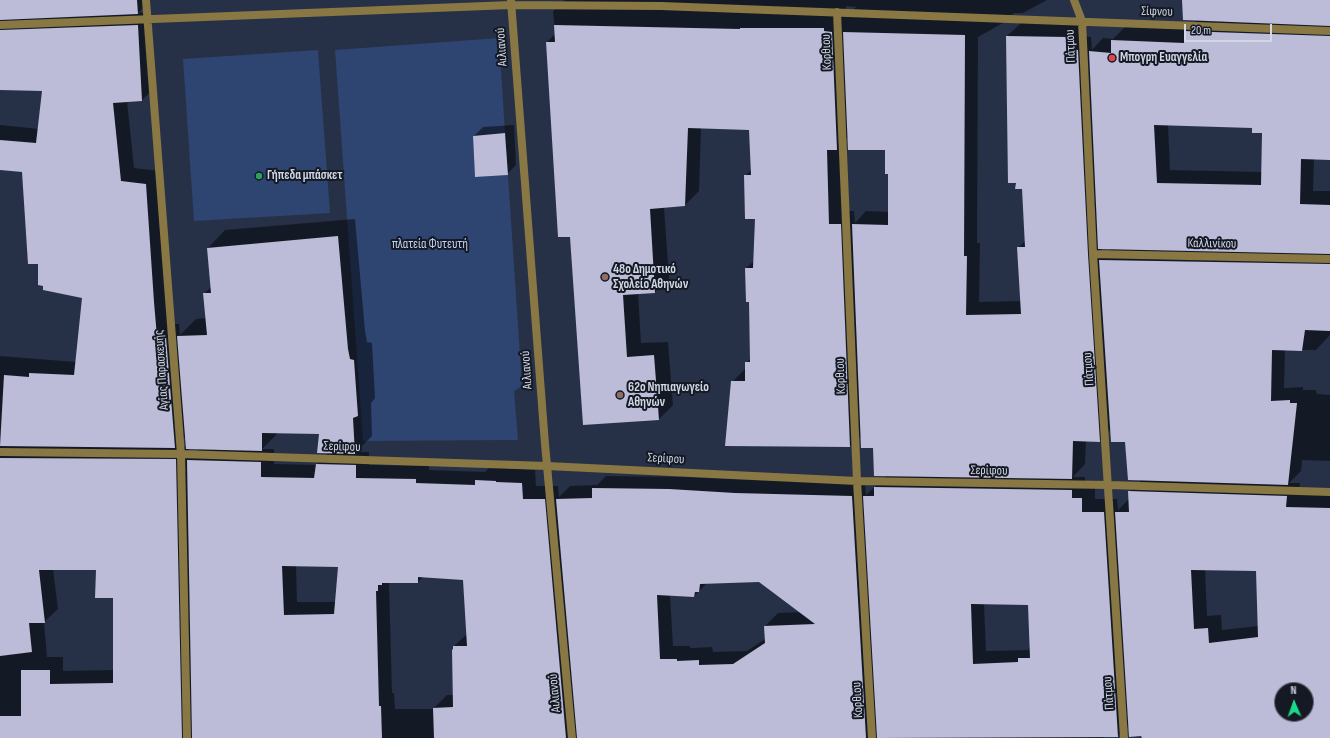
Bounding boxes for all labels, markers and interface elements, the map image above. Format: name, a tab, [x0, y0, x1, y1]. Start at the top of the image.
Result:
street label: Σίφνου	[1141, 4, 1173, 20]
scale bar	[1186, 16, 1274, 42]
text: 20 m	[1191, 23, 1211, 38]
street label: Αιλιανού	[493, 27, 511, 67]
street label: Πάτμου	[1062, 29, 1080, 63]
street label: Κορθιου	[819, 34, 835, 70]
place label: Μπογρη Ευαγγελία	[1120, 50, 1207, 66]
marker: Μπογρη Ευαγγελία	[1107, 53, 1117, 63]
place label: Γήπεδα μπάσκετ	[267, 168, 343, 184]
marker: Γήπεδα μπάσκετ	[254, 171, 264, 181]
street label: Καλλινίκου	[1187, 236, 1237, 252]
park label: πλατεία Φυτευτή	[392, 237, 468, 253]
place label: 48ο Δημοτικό Σχολείο Αθηνών	[613, 262, 688, 293]
marker: 48ο Δημοτικό Σχολείο Αθηνών	[600, 272, 610, 282]
street label: Αγίας Παρασκευής	[151, 329, 173, 411]
street label: Αιλιανού	[518, 350, 536, 390]
street label: Πάτμου	[1080, 352, 1098, 386]
street label: Κορθιου	[833, 358, 849, 394]
place label: 62ο Νηπιαγωγείο Αθηνών	[628, 380, 709, 411]
marker: 62ο Νηπιαγωγείο Αθηνών	[615, 390, 625, 400]
street label: Σερίφου	[323, 439, 361, 455]
street label: Σερίφου	[647, 450, 685, 468]
street label: Σερίφου	[970, 463, 1008, 479]
street label: Αιλιανού	[546, 673, 564, 713]
street label: Πάτμου	[1100, 676, 1118, 710]
street label: Κορθιου	[849, 682, 867, 718]
north arrow	[1274, 682, 1314, 722]
text: N	[1290, 684, 1297, 697]

